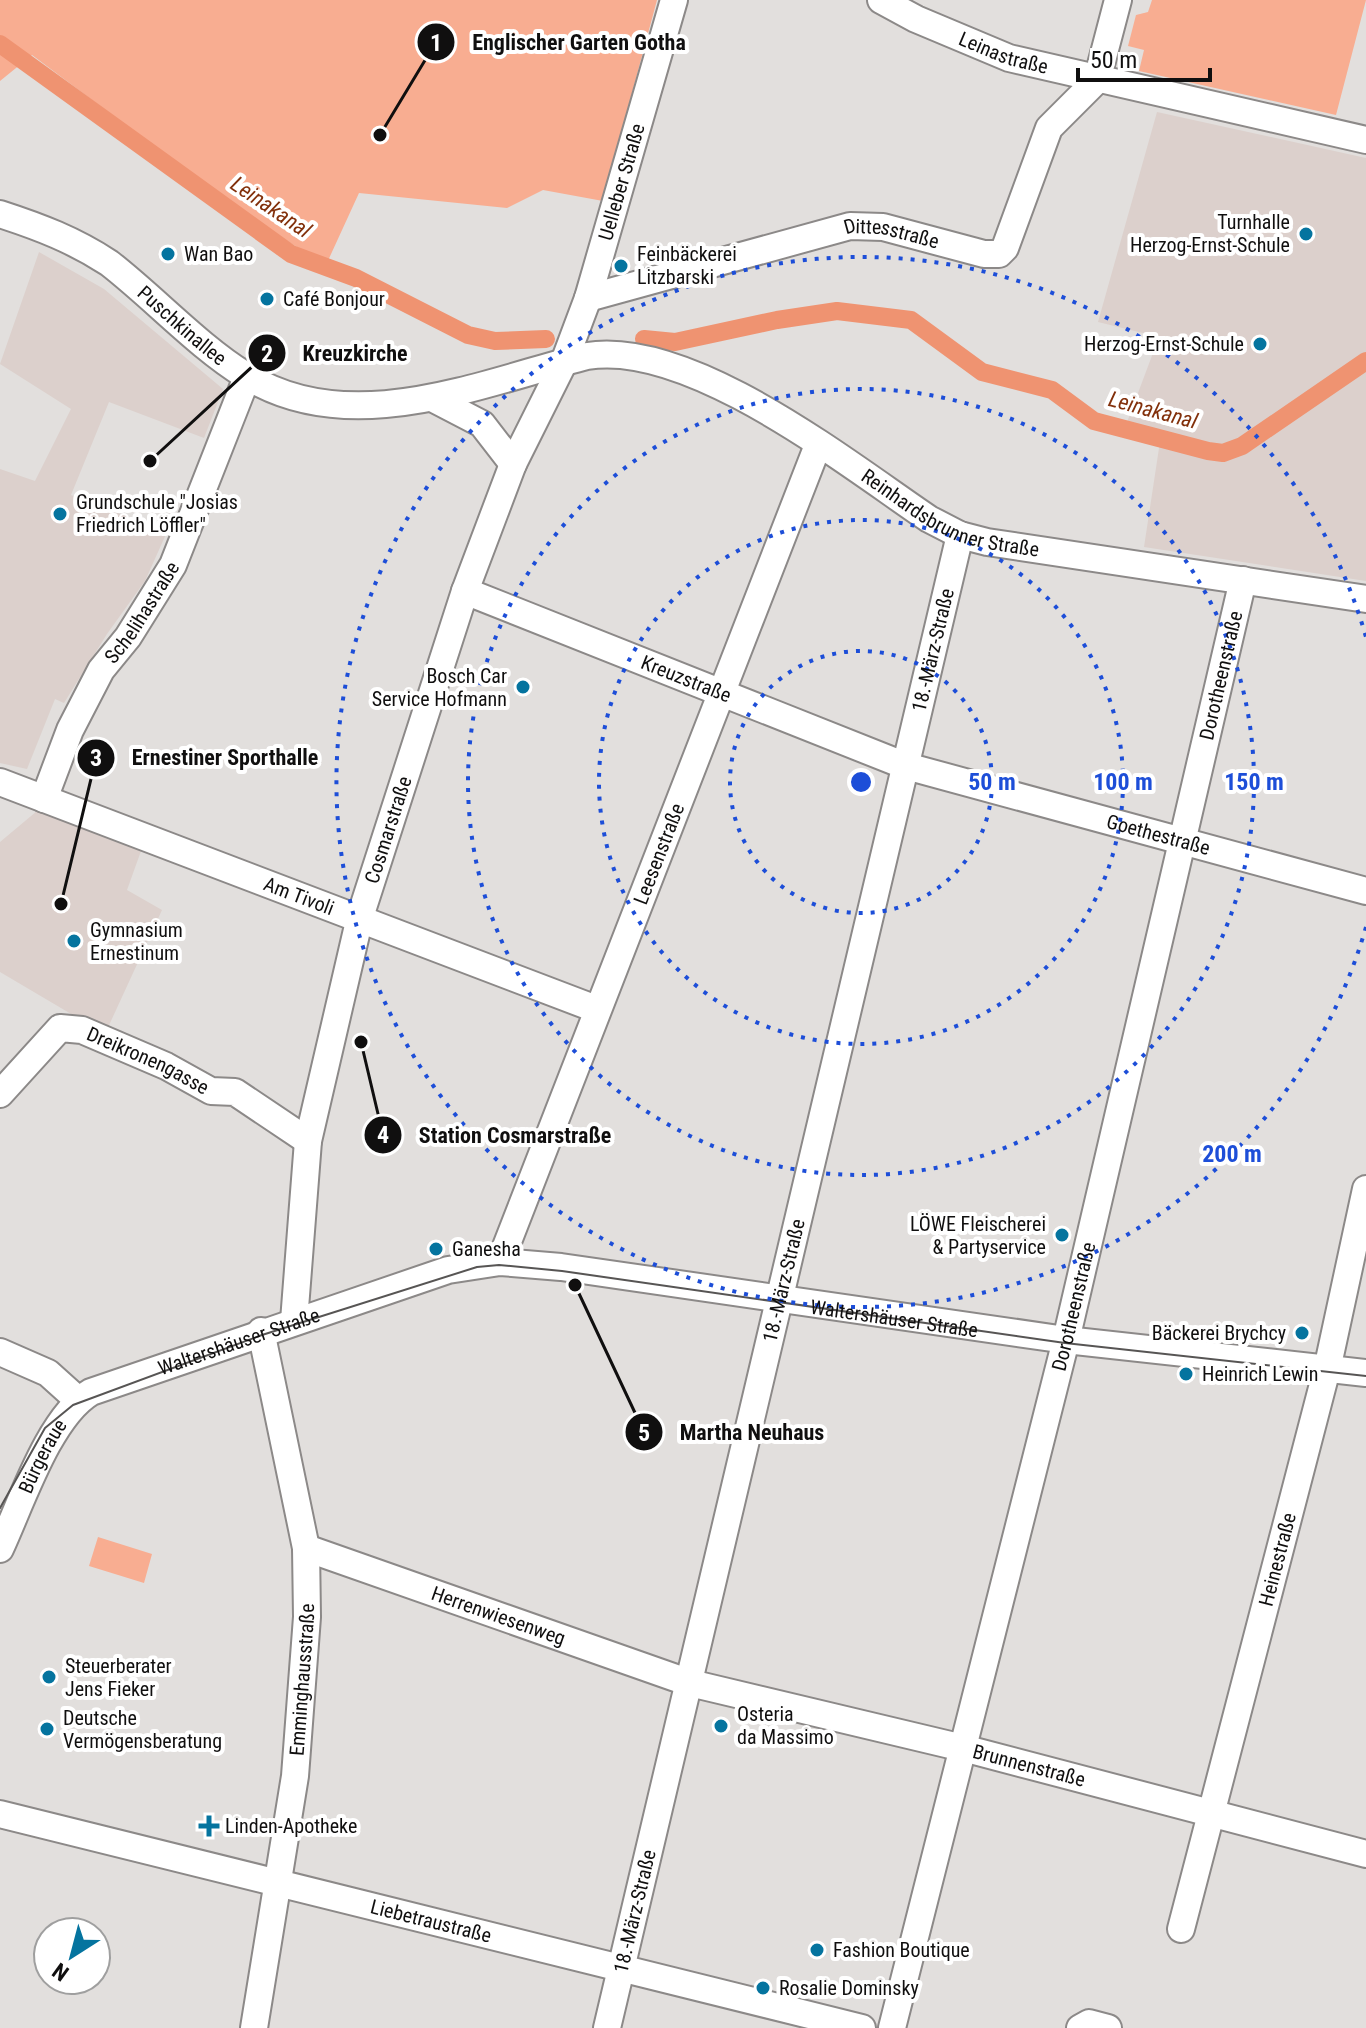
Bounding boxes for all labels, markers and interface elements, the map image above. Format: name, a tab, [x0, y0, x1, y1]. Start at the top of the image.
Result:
callout: Englischer Garten Gotha	[416, 19, 701, 65]
street label: Leinastraße	[955, 26, 1050, 79]
text: 1	[430, 29, 442, 57]
text: Englischer Garten Gotha	[472, 30, 686, 55]
scale bar	[1078, 32, 1210, 82]
text: 50 m	[1090, 46, 1137, 74]
street label: Uelleber Straße	[593, 121, 650, 243]
water label: Leinakanal	[226, 171, 317, 243]
place label: Turnhalle Herzog-Ernst-Schule	[1130, 210, 1290, 257]
street label: Dittesstraße	[841, 213, 942, 253]
marker: Turnhalle Herzog-Ernst-Schule	[1297, 225, 1315, 243]
place label: Wan Bao	[184, 242, 253, 266]
place label: Feinbäckerei Litzbarski	[637, 242, 737, 289]
marker: Wan Bao	[159, 245, 177, 263]
marker: Feinbäckerei Litzbarski	[612, 257, 630, 275]
street label: Puschkinallee	[133, 280, 231, 370]
place label: Café Bonjour	[283, 287, 385, 311]
marker: Café Bonjour	[258, 290, 276, 308]
callout: Kreuzkirche	[247, 330, 424, 376]
place label: Herzog-Ernst-Schule	[1084, 332, 1244, 356]
marker: Herzog-Ernst-Schule	[1251, 335, 1269, 353]
text: 2	[261, 340, 273, 368]
text: Kreuzkirche	[302, 341, 408, 366]
water label: Leinakanal	[1106, 386, 1201, 434]
street label: Reinhardsbrunner Straße	[857, 464, 1041, 562]
place label: Grundschule "Josias Friedrich Löffler"	[76, 490, 238, 537]
marker: Grundschule "Josias Friedrich Löffler"	[51, 505, 69, 523]
street label: Schelihastraße	[99, 557, 184, 668]
street label: 18.-März-Straße	[907, 586, 959, 714]
street label: Dorotheenstraße	[1194, 609, 1247, 742]
street label: Kreuzstraße	[638, 650, 735, 707]
place label: Bosch Car Service Hofmann	[372, 664, 507, 711]
marker: Bosch Car Service Hofmann	[514, 678, 532, 696]
callout: Ernestiner Sporthalle	[76, 735, 335, 781]
text: 3	[90, 744, 102, 772]
text: Ernestiner Sporthalle	[132, 745, 318, 770]
centre of rings	[847, 768, 875, 796]
text: 50 m	[968, 768, 1016, 796]
text: 100 m	[1093, 768, 1153, 796]
text: 150 m	[1224, 768, 1284, 796]
street label: Cosmarstraße	[360, 773, 417, 887]
street label: Leesenstraße	[628, 800, 689, 908]
street label: Goethestraße	[1104, 809, 1213, 860]
street label: Am Tivoli	[260, 872, 338, 920]
place label: Gymnasium Ernestinum	[90, 918, 183, 965]
marker: Gymnasium Ernestinum	[65, 932, 83, 950]
street label: Dreikronengasse	[83, 1022, 213, 1100]
callout: Station Cosmarstraße	[363, 1112, 627, 1158]
text: 4	[377, 1121, 389, 1149]
text: Station Cosmarstraße	[419, 1123, 611, 1148]
text: 200 m	[1202, 1140, 1262, 1168]
place label: LÖWE Fleischerei & Partyservice	[910, 1212, 1046, 1259]
street label: 18.-März-Straße	[758, 1217, 810, 1345]
marker: LÖWE Fleischerei & Partyservice	[1053, 1226, 1071, 1244]
place label: Ganesha	[452, 1237, 521, 1261]
marker: Ganesha	[427, 1240, 445, 1258]
street label: Dorotheenstraße	[1047, 1240, 1100, 1373]
street label: Waltershäuser Straße	[809, 1295, 980, 1342]
street label: Waltershäuser Straße	[155, 1303, 323, 1380]
place label: Bäckerei Brychcy	[1152, 1321, 1286, 1345]
marker: Bäckerei Brychcy	[1293, 1324, 1311, 1342]
place label: Heinrich Lewin	[1202, 1362, 1318, 1386]
marker: Heinrich Lewin	[1177, 1365, 1195, 1383]
callout: Martha Neuhaus	[624, 1409, 841, 1455]
street label: Bürgeraue	[13, 1414, 72, 1497]
text: 5	[638, 1419, 650, 1447]
text: Martha Neuhaus	[680, 1420, 824, 1445]
street label: Heinestraße	[1254, 1510, 1301, 1609]
street label: Herrenwiesenweg	[428, 1581, 569, 1650]
street label: Emminghausstraße	[285, 1603, 319, 1757]
place label: Steuerberater Jens Fieker	[65, 1654, 172, 1701]
marker: Steuerberater Jens Fieker	[40, 1668, 58, 1686]
place label: Osteria da Massimo	[737, 1702, 834, 1749]
place label: Deutsche Vermögensberatung	[63, 1706, 222, 1753]
marker: Osteria da Massimo	[712, 1717, 730, 1735]
marker: Deutsche Vermögensberatung	[38, 1720, 56, 1738]
street label: Brunnenstraße	[970, 1739, 1088, 1792]
place label: Linden-Apotheke	[225, 1814, 357, 1838]
marker: Linden-Apotheke	[200, 1817, 218, 1835]
street label: 18.-März-Straße	[608, 1847, 661, 1975]
street label: Liebetraustraße	[368, 1894, 494, 1948]
north arrow	[32, 1916, 112, 1996]
place label: Fashion Boutique	[833, 1938, 970, 1962]
marker: Fashion Boutique	[808, 1941, 826, 1959]
text: N	[48, 1958, 73, 1986]
place label: Rosalie Dominsky	[779, 1976, 919, 2000]
marker: Rosalie Dominsky	[754, 1979, 772, 1997]

